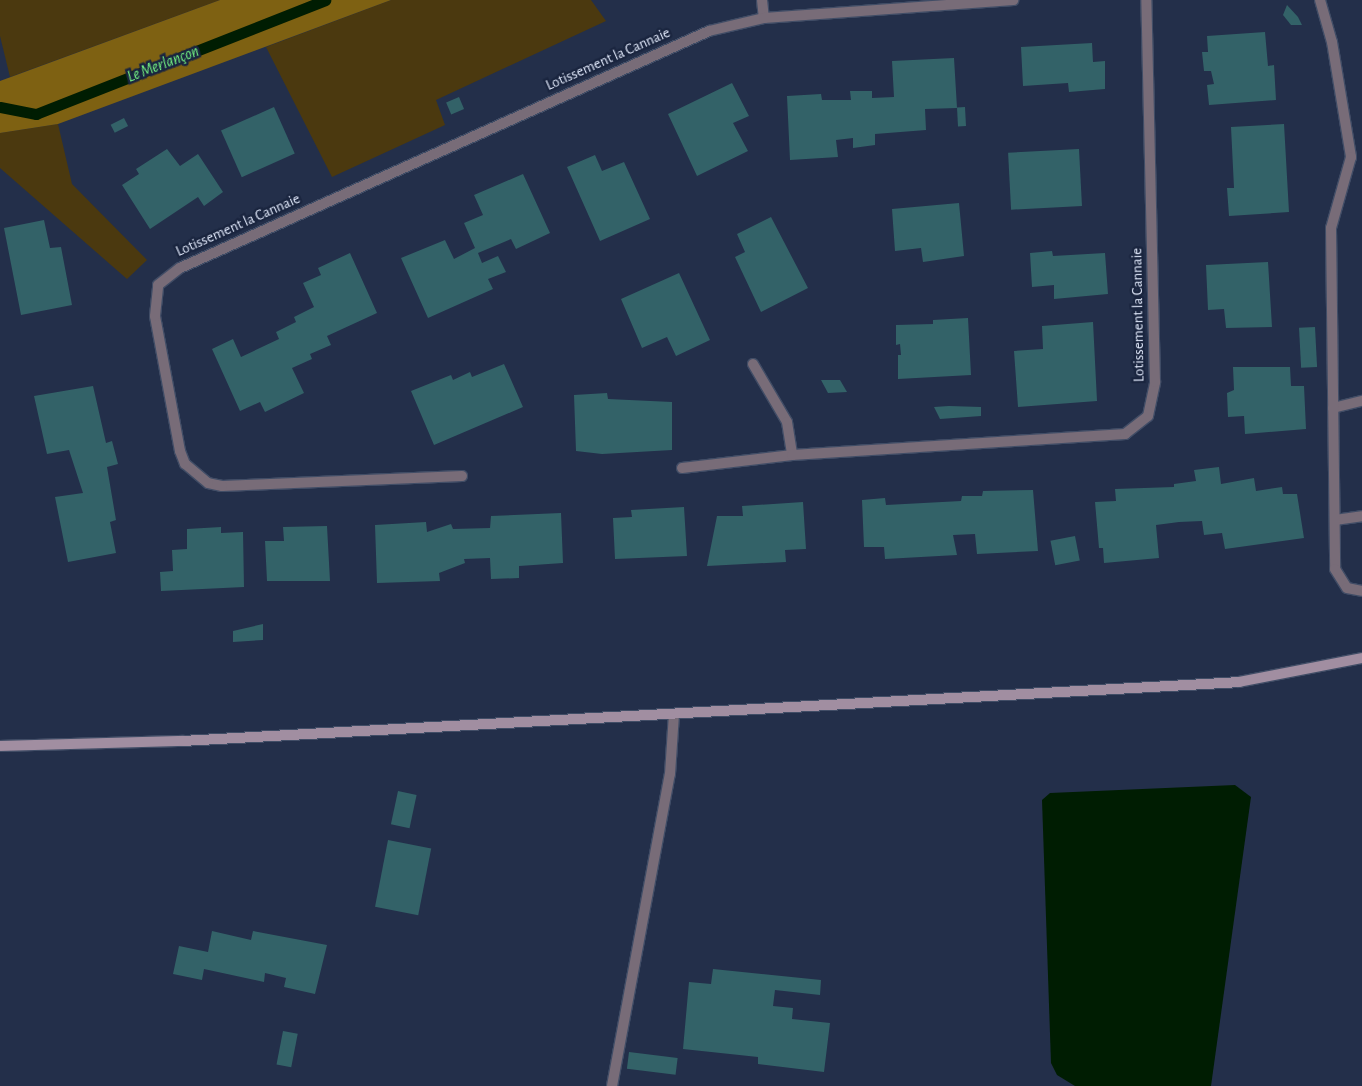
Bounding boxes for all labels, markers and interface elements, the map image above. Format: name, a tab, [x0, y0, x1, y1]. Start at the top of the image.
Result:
street label: Lotissement la Cannaie	[543, 23, 673, 95]
water label: Le Merlançon	[124, 42, 202, 86]
street label: Lotissement la Cannaie	[173, 189, 303, 261]
street label: Lotissement la Cannaie	[1128, 248, 1148, 382]

